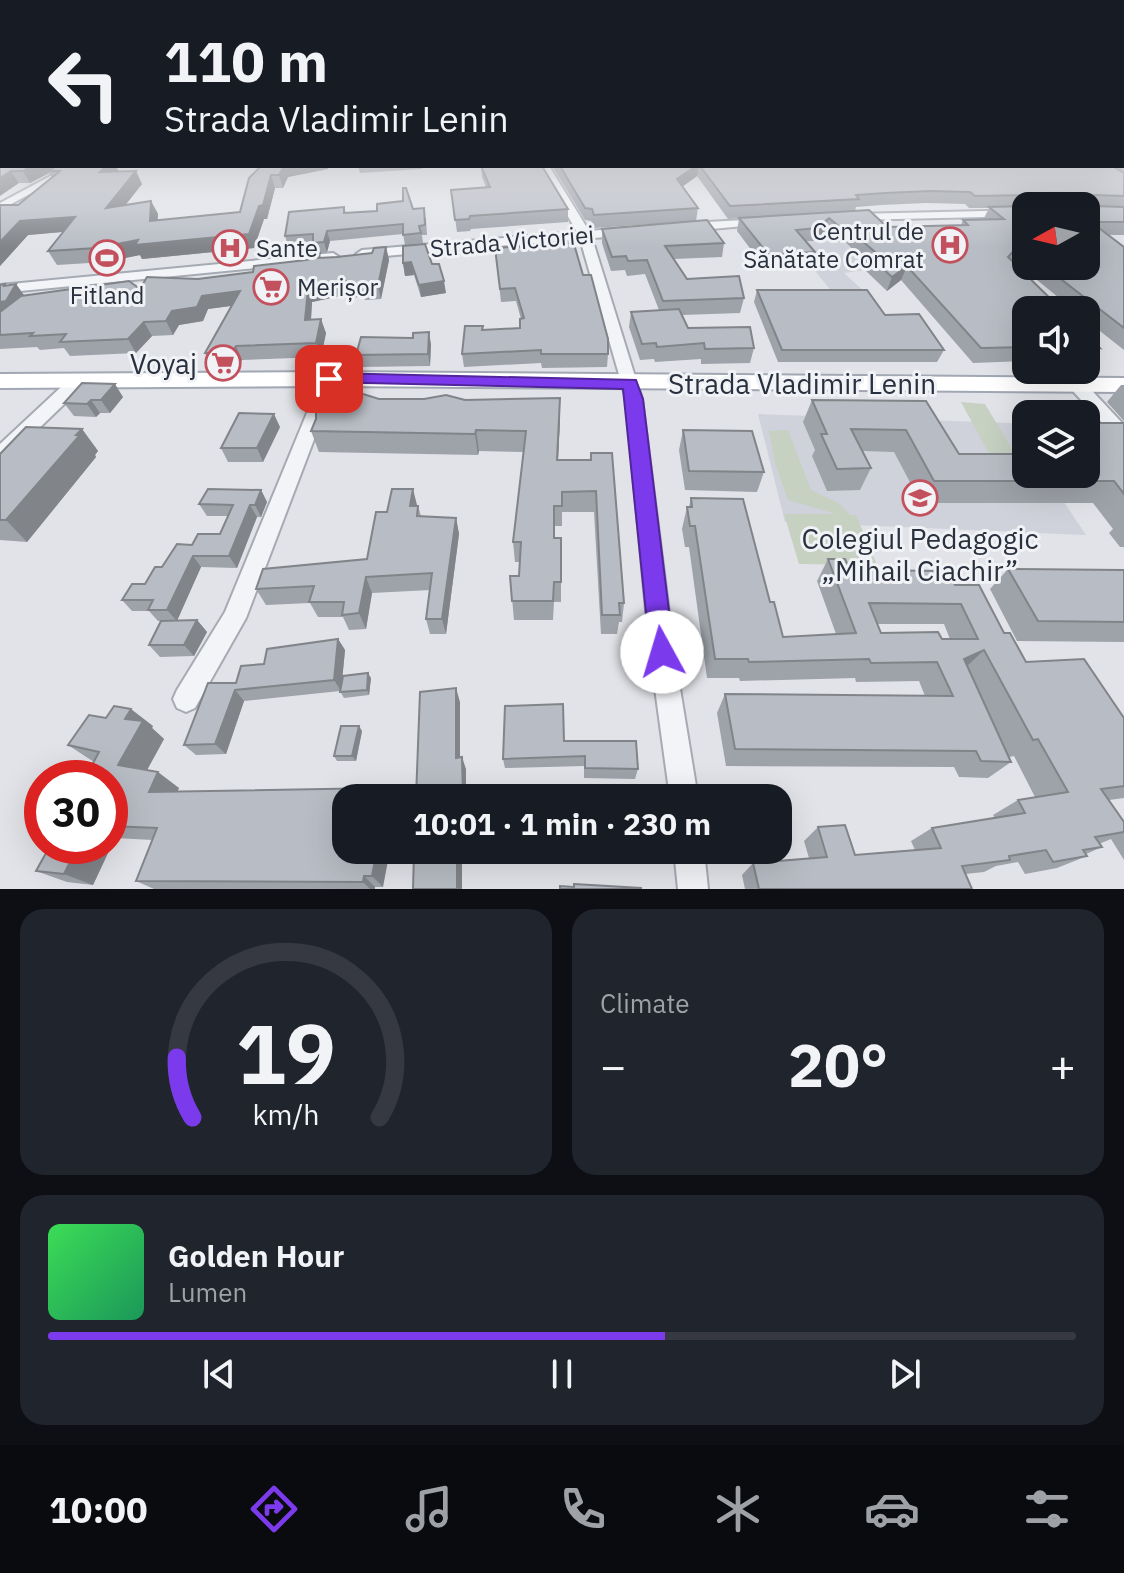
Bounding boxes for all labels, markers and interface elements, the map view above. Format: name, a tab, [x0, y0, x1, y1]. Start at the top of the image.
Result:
text: 110 m	[164, 25, 328, 97]
icon: left	[32, 32, 136, 136]
text: Strada Vladimir Lenin	[164, 95, 509, 142]
north arrow	[1012, 192, 1100, 280]
map controls	[1012, 192, 1100, 488]
place label: Centrul de Sănătate Comrat	[743, 215, 924, 275]
street label: Strada Victoriei	[429, 218, 595, 264]
hospital icon: Centrul de Sănătate Comrat	[931, 226, 969, 264]
hospital icon: Sante	[211, 229, 249, 267]
place label: Sante	[256, 232, 318, 264]
sports icon: Fitland	[88, 239, 126, 277]
supermarket icon: Merișor	[252, 268, 290, 306]
place label: Merișor	[297, 271, 379, 303]
place label: Fitland	[70, 279, 144, 311]
button: sound	[1012, 296, 1100, 384]
supermarket icon: Voyaj	[204, 344, 242, 382]
place label: Voyaj	[130, 345, 197, 382]
pin	[295, 345, 363, 413]
icon: arrive	[307, 357, 351, 401]
street label: Strada Vladimir Lenin	[668, 365, 936, 402]
button: layers	[1012, 400, 1100, 488]
school or university icon: Colegiul Pedagogic „Mihail Ciachir”	[901, 479, 939, 517]
place label: Colegiul Pedagogic „Mihail Ciachir”	[801, 520, 1039, 589]
position arrow	[620, 610, 704, 694]
speed limit sign: 30	[24, 760, 128, 864]
text: 10:01 · 1 min · 230 m	[413, 804, 711, 843]
text: Climate	[600, 986, 690, 1020]
text: 19	[236, 999, 336, 1107]
text: 20°	[788, 1025, 888, 1104]
text: −	[600, 1037, 626, 1094]
text: +	[1050, 1037, 1076, 1094]
text: km/h	[252, 1096, 320, 1133]
text: Golden Hour	[168, 1236, 344, 1275]
text: Lumen	[168, 1275, 247, 1309]
icon: previous	[197, 1352, 241, 1396]
icon: pause	[540, 1352, 584, 1396]
icon: next	[883, 1352, 927, 1396]
icon: directions	[246, 1481, 302, 1537]
icon: music	[401, 1481, 457, 1537]
icon: phone	[555, 1481, 611, 1537]
icon: climate	[710, 1481, 766, 1537]
icon: car	[864, 1481, 920, 1537]
icon: filters	[1019, 1481, 1075, 1537]
text: 10:00	[49, 1486, 148, 1533]

